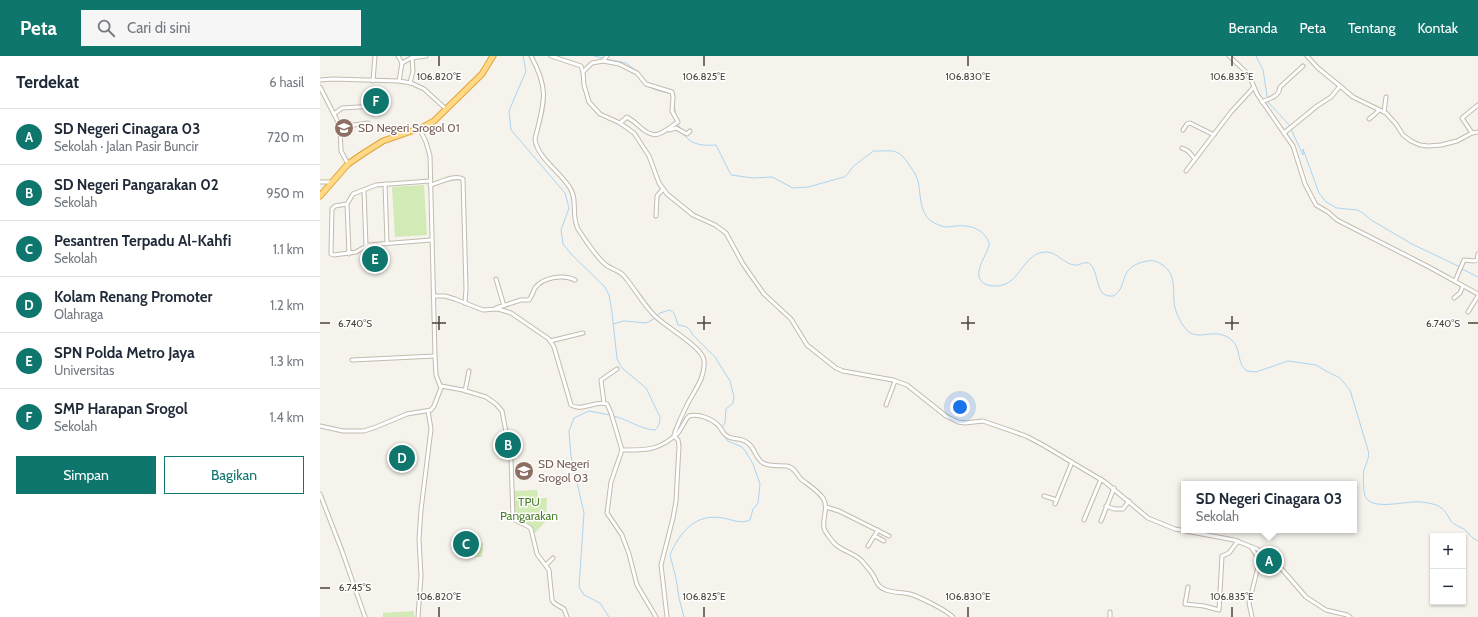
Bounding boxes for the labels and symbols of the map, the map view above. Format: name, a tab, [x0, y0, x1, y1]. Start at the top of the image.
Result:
text: 106.820°E	[417, 70, 462, 83]
text: 106.825°E	[682, 70, 726, 83]
text: 106.830°E	[946, 70, 991, 83]
text: 106.835°E	[1210, 70, 1254, 83]
pin: F	[363, 86, 389, 116]
school or university icon: SD Negeri Srogol 01	[333, 117, 355, 139]
place label: SD Negeri Srogol 01	[358, 120, 460, 135]
pin: E	[362, 244, 388, 274]
text: 6.740°S	[338, 317, 372, 330]
text: 6.740°S	[1426, 317, 1460, 330]
your location	[950, 397, 970, 417]
pin: B	[495, 430, 521, 460]
pin: D	[389, 443, 415, 473]
place label: SD Negeri Srogol 03	[538, 456, 589, 485]
school or university icon: SD Negeri Srogol 03	[513, 460, 535, 482]
park label: TPU Pangarakan	[500, 494, 558, 523]
pin: C	[453, 529, 479, 559]
pin: A	[1256, 546, 1282, 576]
text: 6.745°S	[339, 581, 371, 594]
text: 106.820°E	[417, 590, 462, 603]
text: 106.825°E	[682, 590, 726, 603]
text: 106.830°E	[946, 590, 991, 603]
text: 106.835°E	[1210, 590, 1254, 603]

